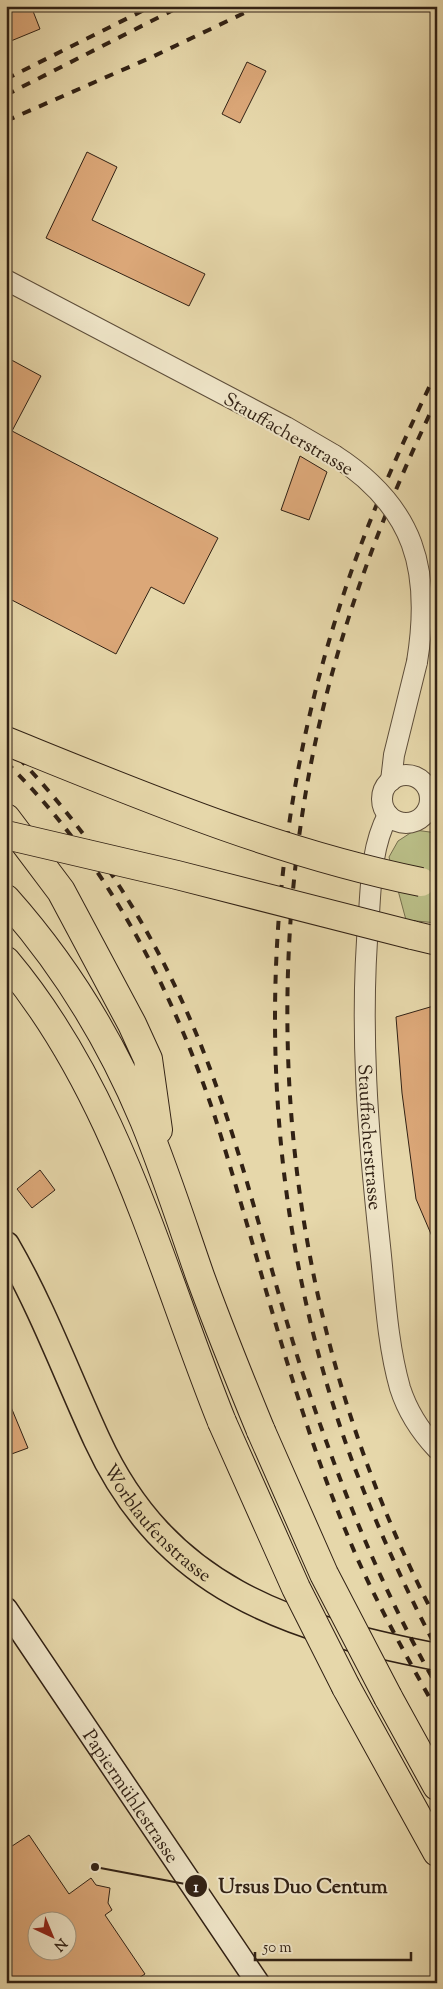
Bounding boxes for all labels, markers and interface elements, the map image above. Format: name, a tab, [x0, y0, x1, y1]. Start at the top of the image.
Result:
street label: Stauffacherstrasse	[218, 387, 358, 484]
street label: Stauffacherstrasse	[350, 1064, 387, 1212]
street label: Worblaufenstrasse	[96, 1460, 216, 1590]
street label: Papiermühlestrasse	[75, 1725, 185, 1869]
callout: Ursus Duo Centum	[184, 1869, 398, 1904]
text: Ursus Duo Centum	[218, 1874, 388, 1903]
text: 1	[193, 1878, 199, 1899]
north arrow	[28, 1912, 78, 1962]
scale bar	[255, 1929, 412, 1961]
text: N	[49, 1933, 71, 1955]
text: 50 m	[262, 1938, 292, 1959]

